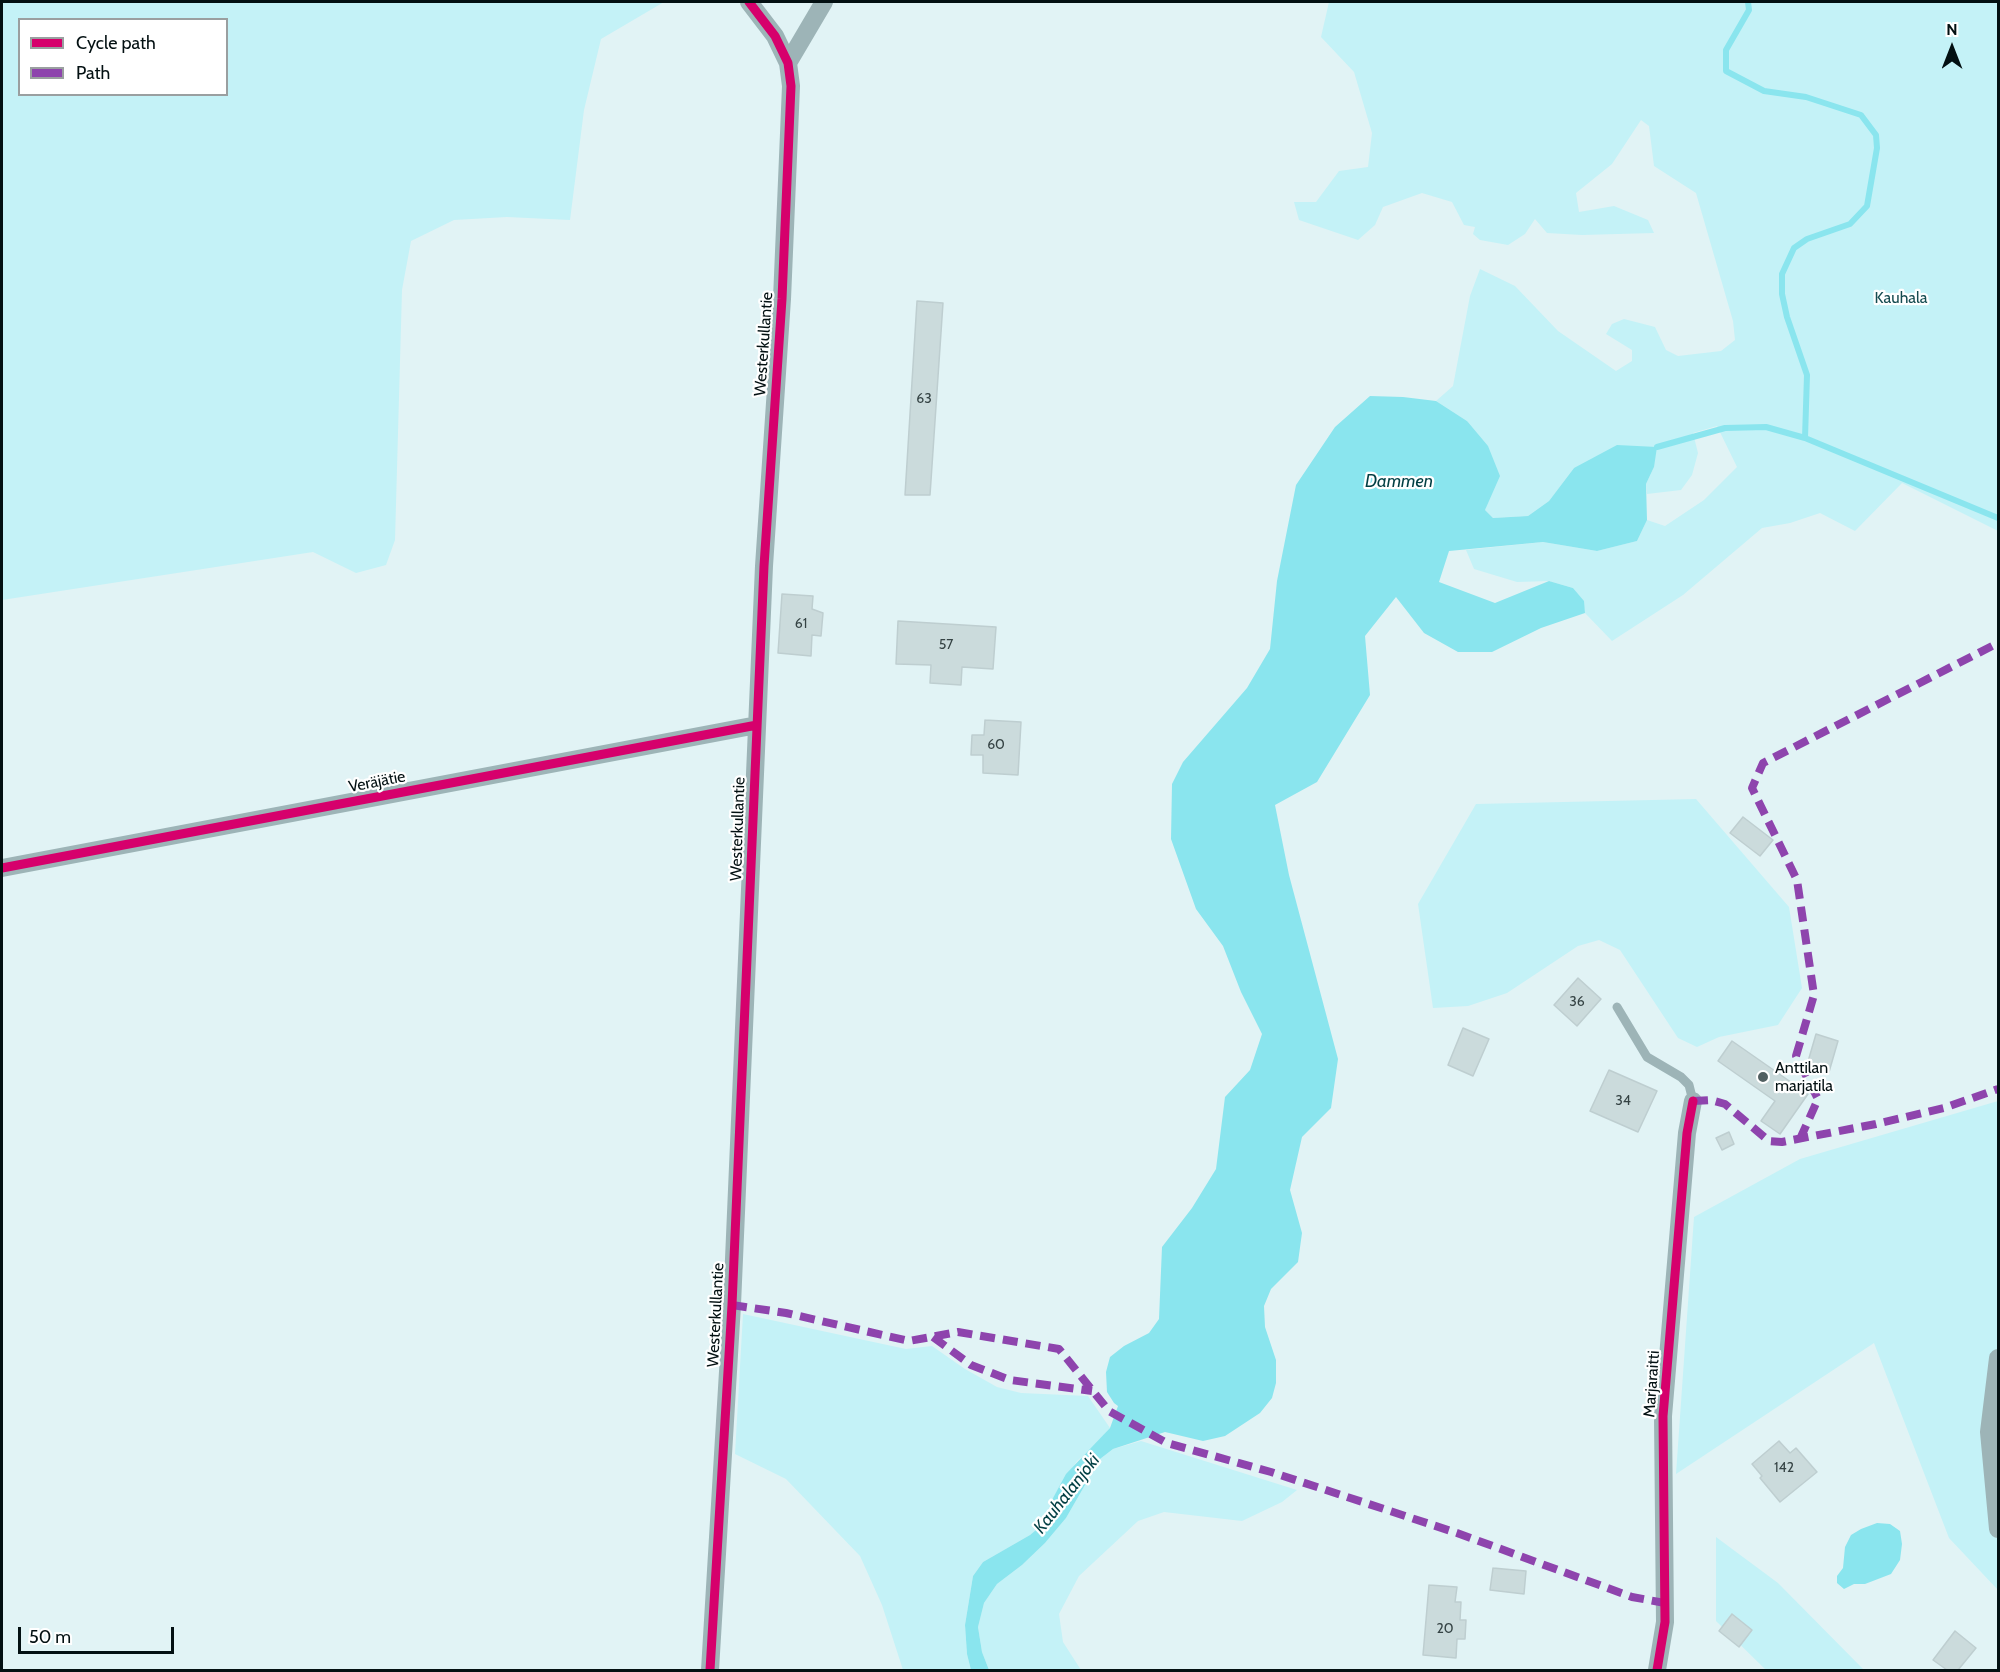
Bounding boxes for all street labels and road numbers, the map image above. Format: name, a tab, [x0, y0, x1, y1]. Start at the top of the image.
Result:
street label: Westerkullantie	[751, 291, 777, 397]
street label: Veräjätie	[347, 767, 407, 797]
street label: Westerkullantie	[727, 776, 749, 882]
street label: Westerkullantie	[704, 1262, 728, 1368]
street label: Marjaraitti	[1640, 1350, 1664, 1418]

